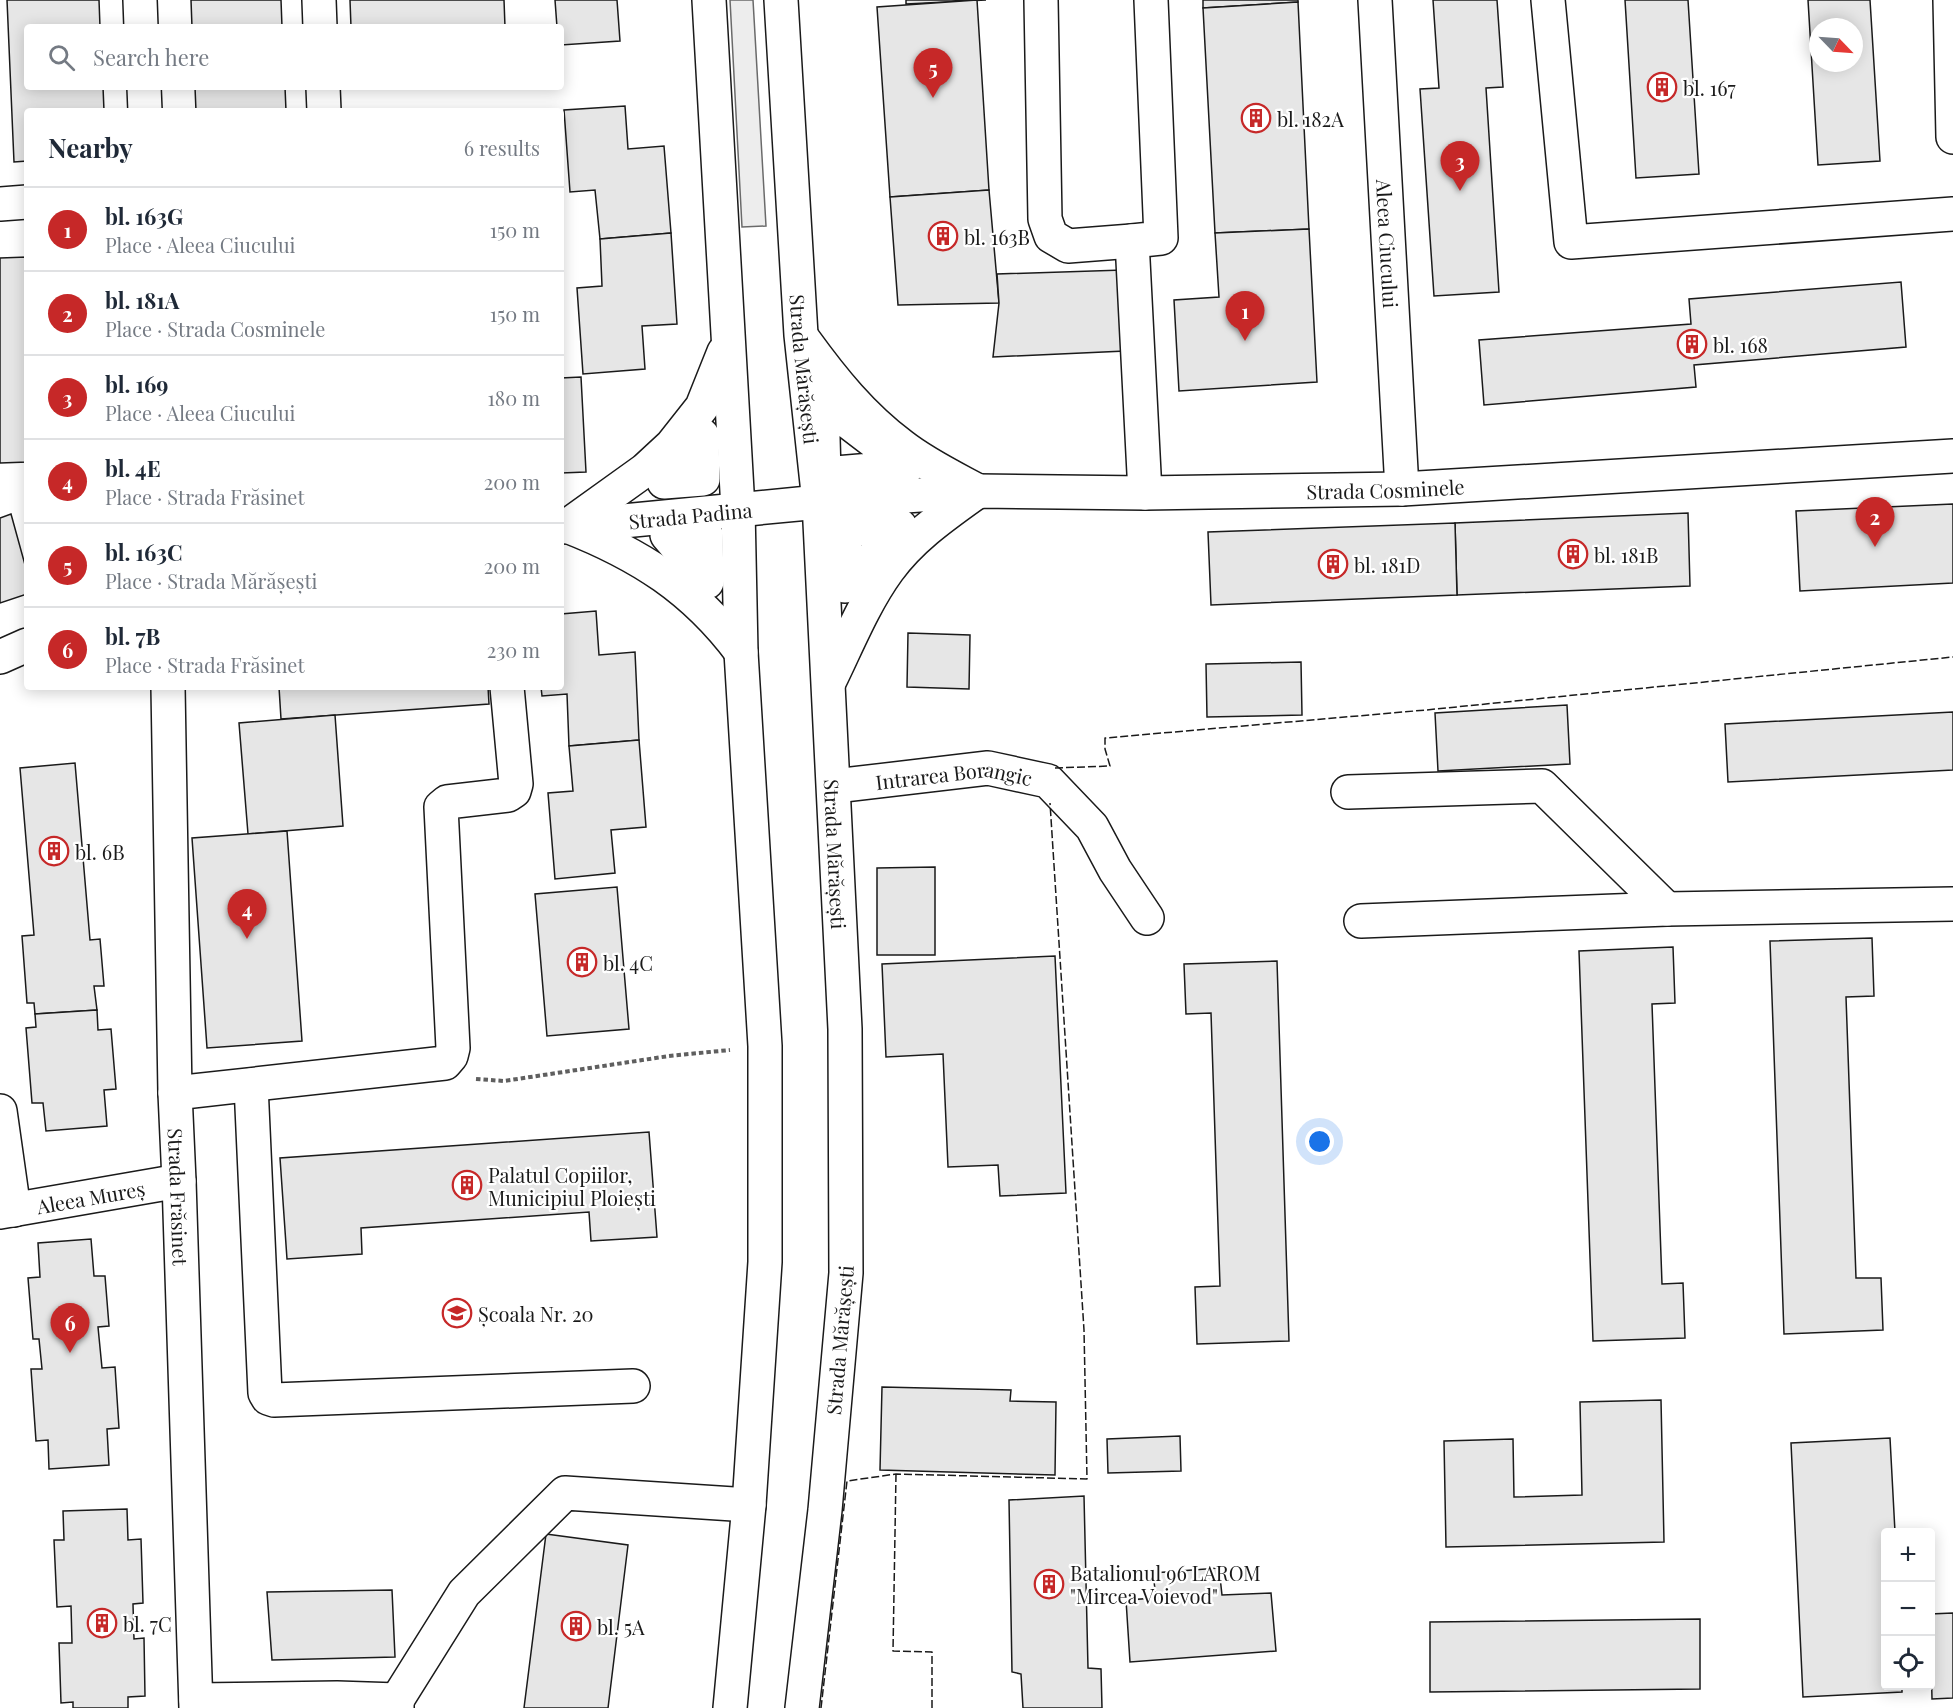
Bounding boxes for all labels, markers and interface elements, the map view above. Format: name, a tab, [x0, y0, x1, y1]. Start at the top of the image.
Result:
north arrow	[1809, 18, 1863, 72]
search box	[24, 24, 564, 90]
icon: search	[45, 41, 78, 74]
text: Search here	[93, 42, 209, 72]
pin: 5	[914, 48, 952, 98]
building icon: bl. 167	[1646, 71, 1678, 103]
place label: bl. 167	[1683, 74, 1736, 101]
building icon: bl. 182A	[1240, 102, 1272, 134]
place label: bl. 182A	[1277, 105, 1344, 132]
text: Nearby	[48, 130, 133, 165]
text: 6 results	[464, 134, 540, 161]
pin: 3	[1440, 142, 1480, 191]
street label: Aleea Ciucului	[1371, 177, 1405, 309]
text: bl. 163G	[105, 201, 183, 231]
text: 1	[64, 216, 71, 243]
text: 150 m	[490, 216, 540, 243]
building icon: bl. 163B	[927, 220, 959, 252]
place label: bl. 163B	[964, 223, 1030, 250]
text: Place · Aleea Ciucului	[105, 231, 295, 258]
text: bl. 181A	[105, 285, 179, 315]
pin: 1	[1226, 292, 1264, 341]
street label: Strada Mărășești	[785, 294, 826, 445]
text: 2	[62, 300, 73, 327]
text: 150 m	[490, 300, 540, 327]
text: Place · Strada Cosminele	[105, 315, 325, 342]
building icon: bl. 168	[1676, 328, 1708, 360]
place label: bl. 168	[1713, 331, 1768, 358]
text: bl. 169	[105, 369, 169, 399]
text: 3	[63, 384, 72, 411]
text: 180 m	[487, 384, 540, 411]
text: Place · Aleea Ciucului	[105, 399, 295, 426]
text: bl. 4E	[105, 453, 161, 483]
text: 4	[62, 468, 73, 495]
text: 200 m	[484, 468, 540, 495]
street label: Strada Cosminele	[1306, 472, 1465, 504]
text: Place · Strada Frăsinet	[105, 483, 305, 510]
street label: Strada Padina	[627, 495, 753, 534]
pin: 2	[1856, 498, 1894, 547]
text: bl. 163C	[105, 537, 183, 567]
building icon: bl. 181B	[1557, 538, 1589, 570]
place label: bl. 181B	[1594, 541, 1658, 568]
building icon: bl. 181D	[1317, 548, 1349, 580]
place label: bl. 181D	[1354, 551, 1420, 578]
text: 5	[63, 552, 72, 579]
text: 200 m	[484, 552, 540, 579]
text: Place · Strada Mărășești	[105, 567, 317, 594]
text: bl. 7B	[105, 621, 160, 651]
text: 6	[62, 636, 73, 663]
text: 230 m	[487, 636, 540, 663]
text: Place · Strada Frăsinet	[105, 651, 305, 678]
street label: Intrarea Borangic	[874, 754, 1035, 795]
street label: Strada Mărășești	[819, 778, 854, 930]
building icon: bl. 6B	[38, 835, 70, 867]
place label: bl. 6B	[75, 838, 125, 865]
pin: 4	[228, 890, 266, 939]
building icon: bl. 4C	[566, 946, 598, 978]
place label: bl. 4C	[603, 949, 653, 976]
your location	[1305, 1127, 1334, 1156]
street label: Strada Frăsinet	[163, 1128, 195, 1267]
place label: Palatul Copiilor, Municipiul Ploiești	[488, 1161, 656, 1212]
building icon: Palatul Copiilor, Municipiul Ploiești	[451, 1169, 483, 1201]
street label: Aleea Mureș	[33, 1174, 147, 1219]
street label: Strada Mărășești	[819, 1264, 860, 1416]
school or university icon: Școala Nr. 20	[441, 1297, 473, 1329]
place label: Școala Nr. 20	[478, 1300, 593, 1328]
pin: 6	[50, 1304, 90, 1353]
map controls	[1881, 1528, 1935, 1690]
button: +	[1881, 1528, 1935, 1582]
place label: Batalionul 96 LAROM "Mircea Voievod"	[1070, 1559, 1261, 1609]
building icon: Batalionul 96 LAROM "Mircea Voievod"	[1033, 1568, 1065, 1600]
button: −	[1881, 1582, 1935, 1636]
building icon: bl. 7C	[86, 1607, 118, 1639]
place label: bl. 7C	[123, 1610, 172, 1637]
building icon: bl. 5A	[560, 1610, 592, 1642]
place label: bl. 5A	[597, 1613, 645, 1640]
button: locate	[1881, 1636, 1935, 1690]

